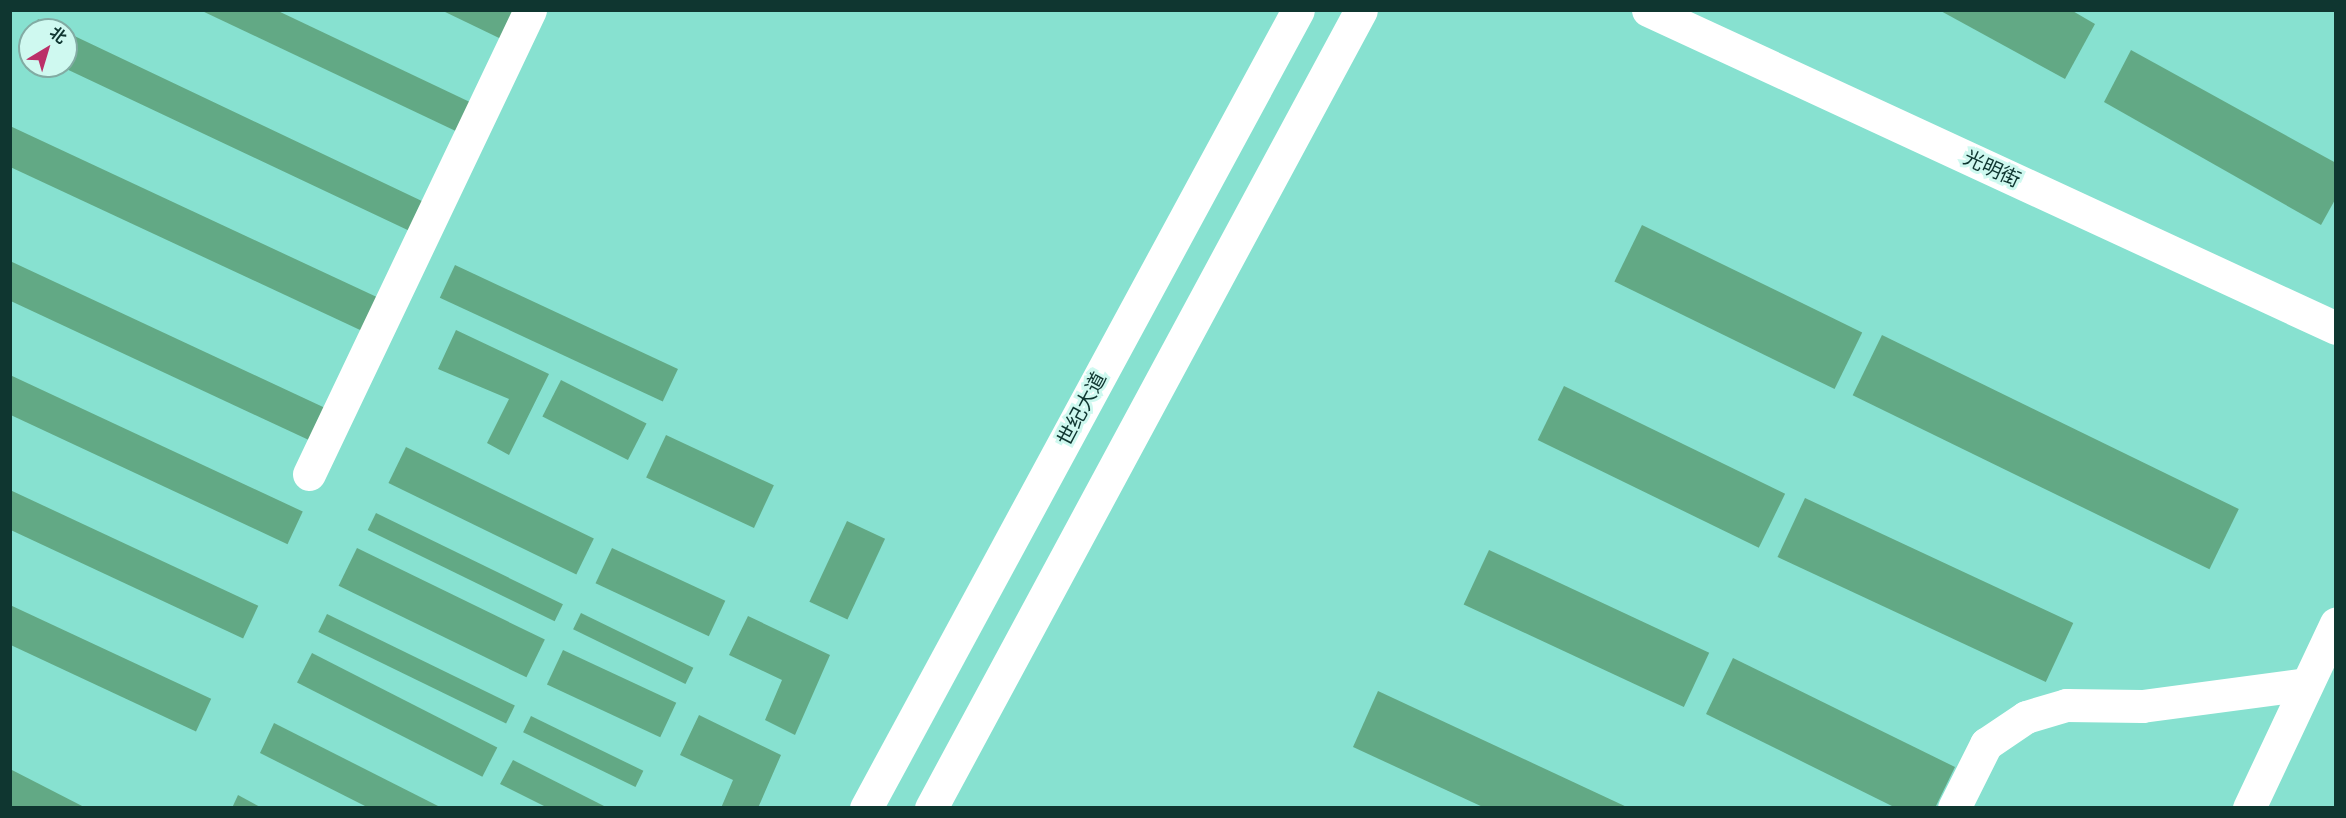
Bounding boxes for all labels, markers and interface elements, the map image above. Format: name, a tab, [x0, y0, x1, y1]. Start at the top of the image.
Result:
north arrow	[18, 18, 78, 78]
text: 北	[45, 22, 71, 48]
street label: 光明街	[1960, 145, 2024, 193]
street label: 世纪大道	[1053, 368, 1111, 450]

